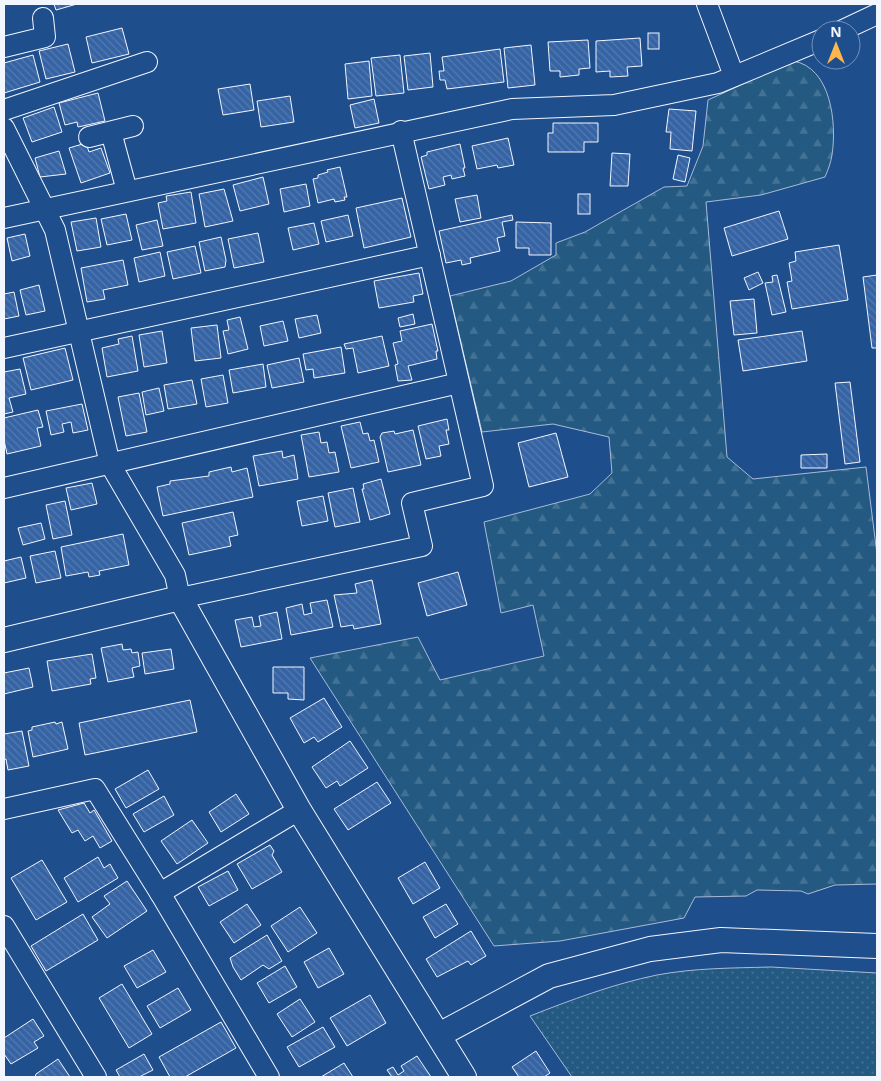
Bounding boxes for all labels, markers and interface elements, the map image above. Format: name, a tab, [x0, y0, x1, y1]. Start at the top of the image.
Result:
north arrow	[811, 20, 861, 70]
text: N	[830, 22, 842, 41]

